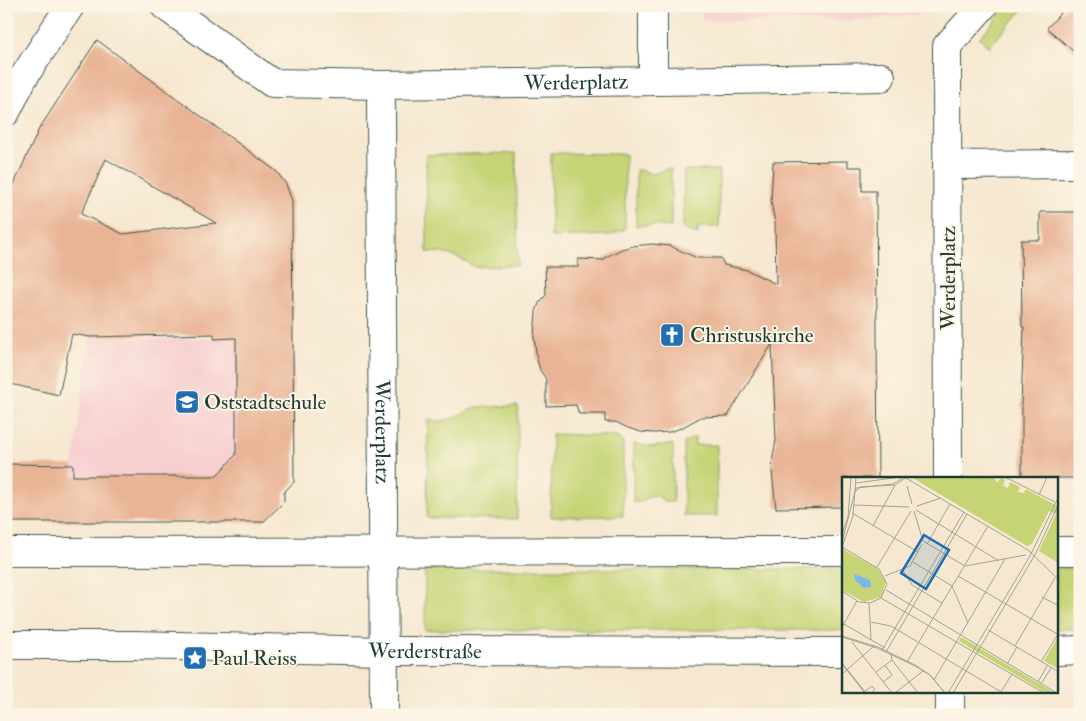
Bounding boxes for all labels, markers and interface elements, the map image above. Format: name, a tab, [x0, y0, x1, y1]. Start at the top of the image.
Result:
street label: Werderplatz	[523, 68, 629, 96]
street label: Werderplatz	[935, 226, 962, 331]
church icon: Christuskirche	[659, 322, 685, 348]
place label: Christuskirche	[690, 322, 814, 349]
street label: Werderplatz	[369, 379, 396, 484]
school or university icon: Oststadtschule	[174, 389, 200, 415]
place label: Oststadtschule	[204, 389, 327, 416]
inset map	[842, 477, 1058, 694]
street label: Werderstraße	[367, 637, 482, 665]
place icon: Paul Reiss	[182, 645, 208, 671]
place label: Paul Reiss	[212, 645, 297, 672]

